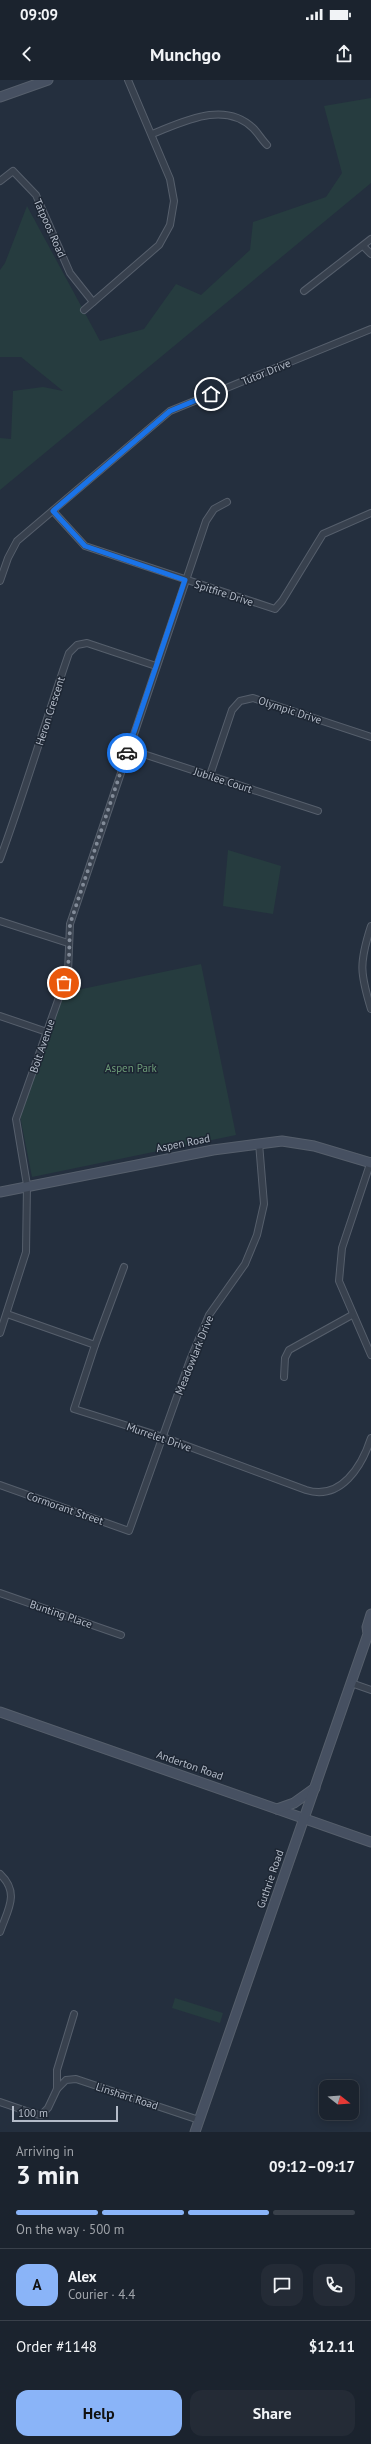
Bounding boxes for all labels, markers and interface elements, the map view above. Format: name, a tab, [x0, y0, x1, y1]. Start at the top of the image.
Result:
text: 09:09	[20, 5, 58, 24]
icon: back	[16, 43, 38, 65]
text: Munchgo	[150, 43, 221, 66]
icon: share	[333, 43, 355, 65]
street label: Tatpoos Road	[31, 196, 69, 260]
street label: Tutor Drive	[239, 356, 293, 388]
pin	[194, 377, 228, 411]
icon: home	[200, 383, 222, 405]
street label: Spitfire Drive	[193, 577, 256, 609]
street label: Heron Crescent	[32, 675, 68, 747]
street label: Olympic Drive	[256, 693, 324, 727]
courier	[107, 733, 147, 773]
icon: car	[116, 742, 138, 764]
street label: Jubilee Court	[191, 764, 254, 796]
pin	[47, 966, 81, 1000]
icon: bag	[53, 972, 75, 994]
street label: Bolt Avenue	[26, 1017, 58, 1075]
park label: Aspen Park	[105, 1061, 158, 1075]
street label: Aspen Road	[155, 1131, 211, 1155]
street label: Meadowlark Drive	[172, 1313, 216, 1397]
street label: Murrelet Drive	[125, 1419, 194, 1455]
street label: Cormorant Street	[25, 1488, 106, 1528]
street label: Bunting Place	[28, 1597, 94, 1631]
street label: Anderton Road	[155, 1747, 225, 1783]
street label: Guthrie Road	[253, 1848, 287, 1910]
street label: Linshart Road	[94, 2079, 160, 2113]
north arrow	[319, 2080, 359, 2120]
map controls	[319, 2080, 359, 2120]
scale bar	[12, 2104, 118, 2123]
text: 100 m	[18, 2106, 48, 2120]
text: Arriving in	[16, 2143, 74, 2160]
text: 09:12–09:17	[269, 2157, 355, 2176]
text: 3 min	[16, 2158, 79, 2191]
text: On the way · 500 m	[16, 2221, 124, 2238]
button: chat	[261, 2264, 303, 2306]
button: phone	[313, 2264, 355, 2306]
text: Alex	[68, 2267, 97, 2286]
text: A	[32, 2275, 42, 2294]
text: Courier · 4.4	[68, 2286, 135, 2303]
text: Order #1148	[16, 2337, 97, 2356]
text: $12.11	[309, 2337, 355, 2356]
button: Help	[16, 2390, 182, 2436]
button: Share	[190, 2390, 355, 2436]

